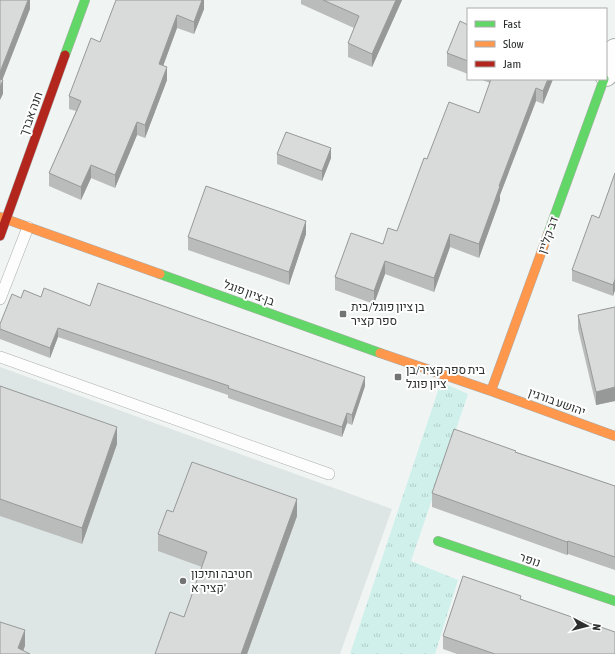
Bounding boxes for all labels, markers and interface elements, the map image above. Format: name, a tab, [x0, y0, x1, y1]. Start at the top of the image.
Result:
legend	[467, 8, 607, 80]
text: Fast	[503, 17, 521, 31]
text: Slow	[503, 37, 524, 51]
text: Jam	[503, 57, 521, 71]
street label: חנה אברך	[17, 90, 45, 138]
street label: דב קליין	[535, 214, 561, 256]
street label: בן-ציון פוגל	[221, 277, 277, 309]
place label: בן ציון פוגל/בית ספר קציר	[351, 300, 425, 328]
marker: בן ציון פוגל/בית ספר קציר	[338, 309, 348, 319]
place label: בית ספר קציר/בן ציון פוגל	[406, 363, 486, 391]
marker: בית ספר קציר/בן ציון פוגל	[393, 372, 403, 382]
street label: יהושע בורגין	[527, 385, 587, 419]
street label: נופר	[518, 550, 542, 570]
place label: חטיבה ותיכון קציר א'	[191, 567, 252, 595]
marker: חטיבה ותיכון קציר א'	[178, 576, 188, 586]
north arrow	[567, 606, 607, 646]
text: N	[591, 623, 603, 631]

